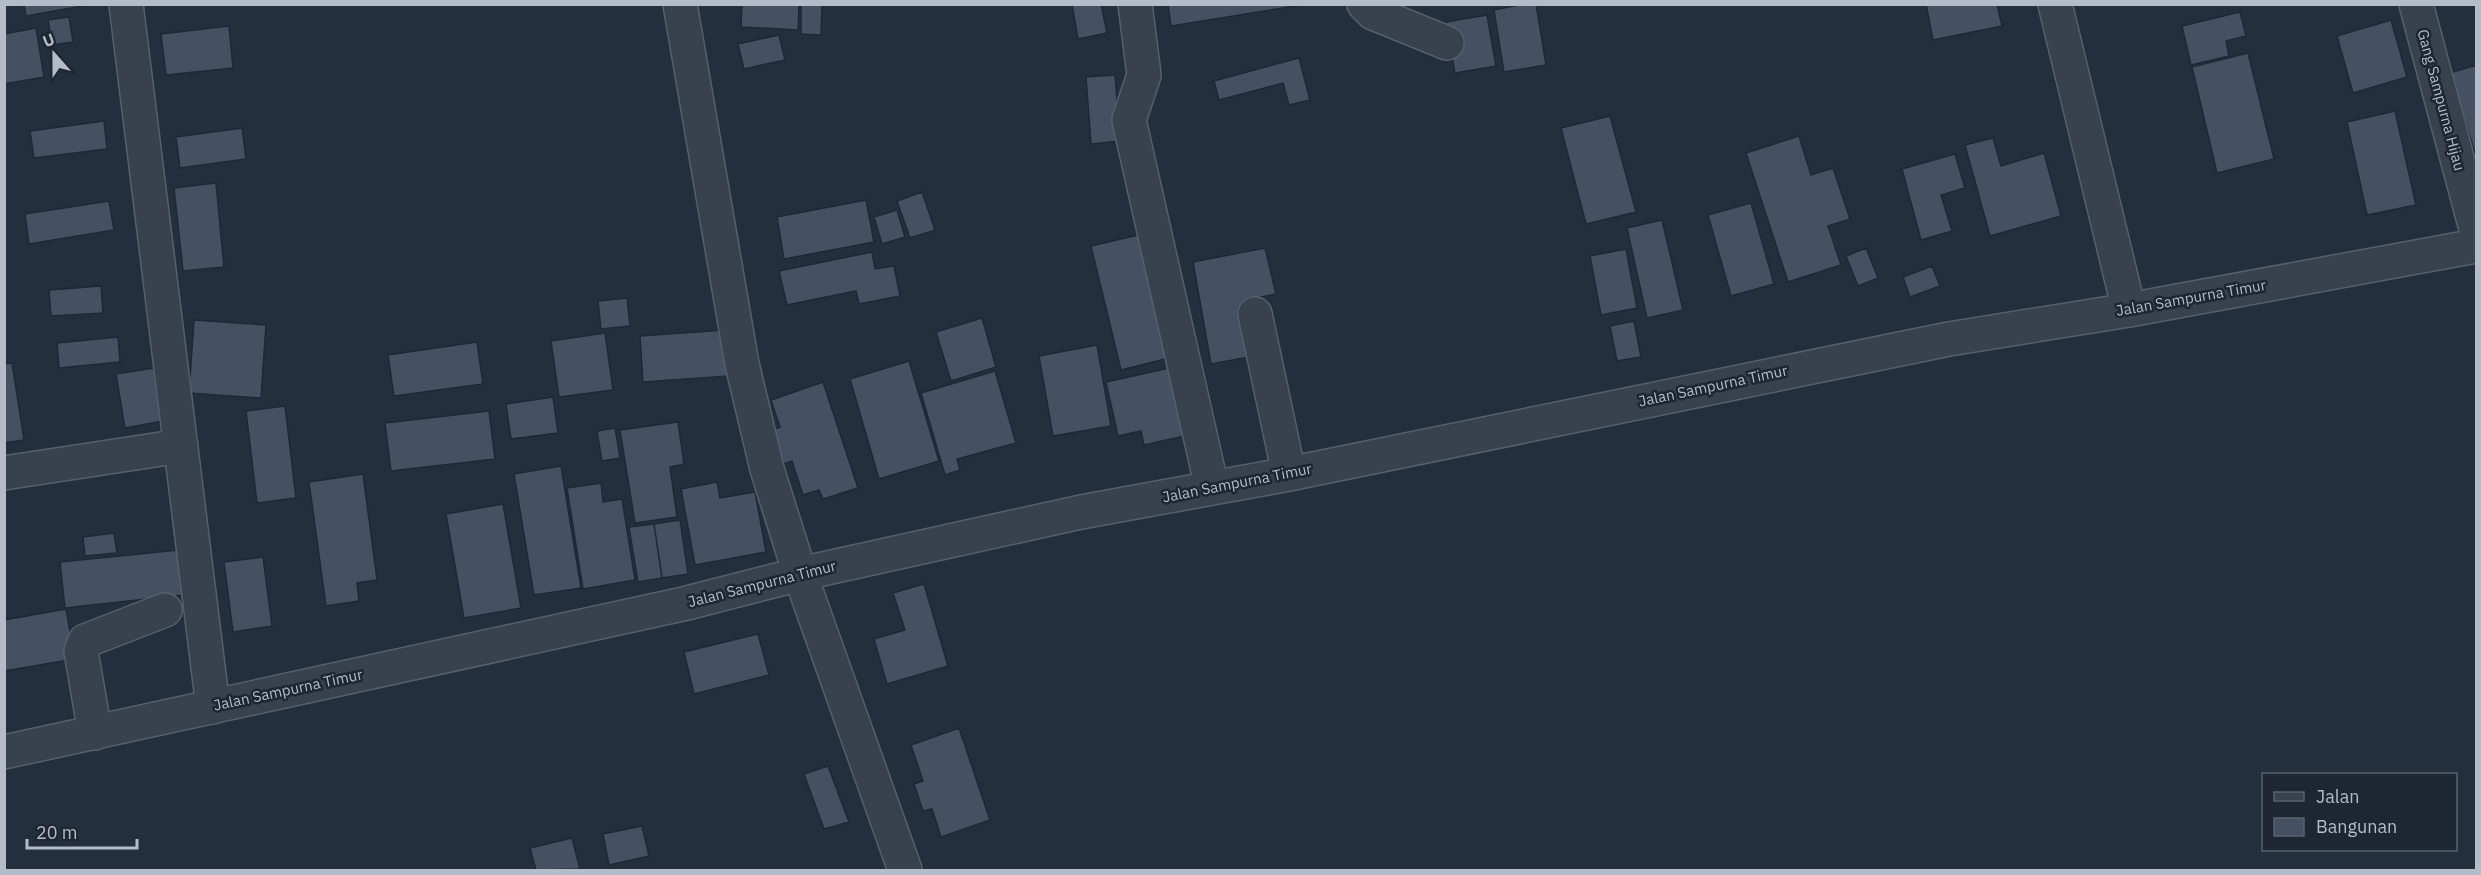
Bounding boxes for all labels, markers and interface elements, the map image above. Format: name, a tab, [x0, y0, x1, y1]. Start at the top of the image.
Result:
north arrow	[24, 24, 84, 84]
street label: Gang Sampurna Hijau	[2413, 27, 2470, 173]
text: U	[40, 29, 57, 51]
street label: Jalan Sampurna Timur	[2114, 275, 2268, 320]
street label: Jalan Sampurna Timur	[1637, 360, 1790, 411]
street label: Jalan Sampurna Timur	[1161, 459, 1314, 506]
street label: Jalan Sampurna Timur	[686, 556, 838, 611]
street label: Jalan Sampurna Timur	[212, 664, 365, 715]
legend	[2262, 773, 2457, 851]
text: Jalan	[2316, 785, 2360, 808]
scale bar	[27, 812, 136, 850]
text: Bangunan	[2316, 815, 2397, 838]
text: 20 m	[36, 821, 78, 844]

